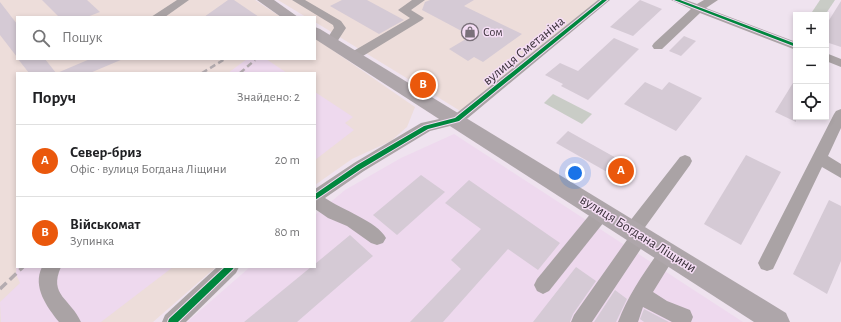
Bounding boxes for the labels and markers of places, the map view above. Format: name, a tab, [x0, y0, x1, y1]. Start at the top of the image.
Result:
shop icon: Сом	[460, 22, 480, 42]
place label: Сом	[483, 26, 503, 38]
pin: B	[410, 70, 436, 100]
pin: A	[608, 156, 634, 186]

